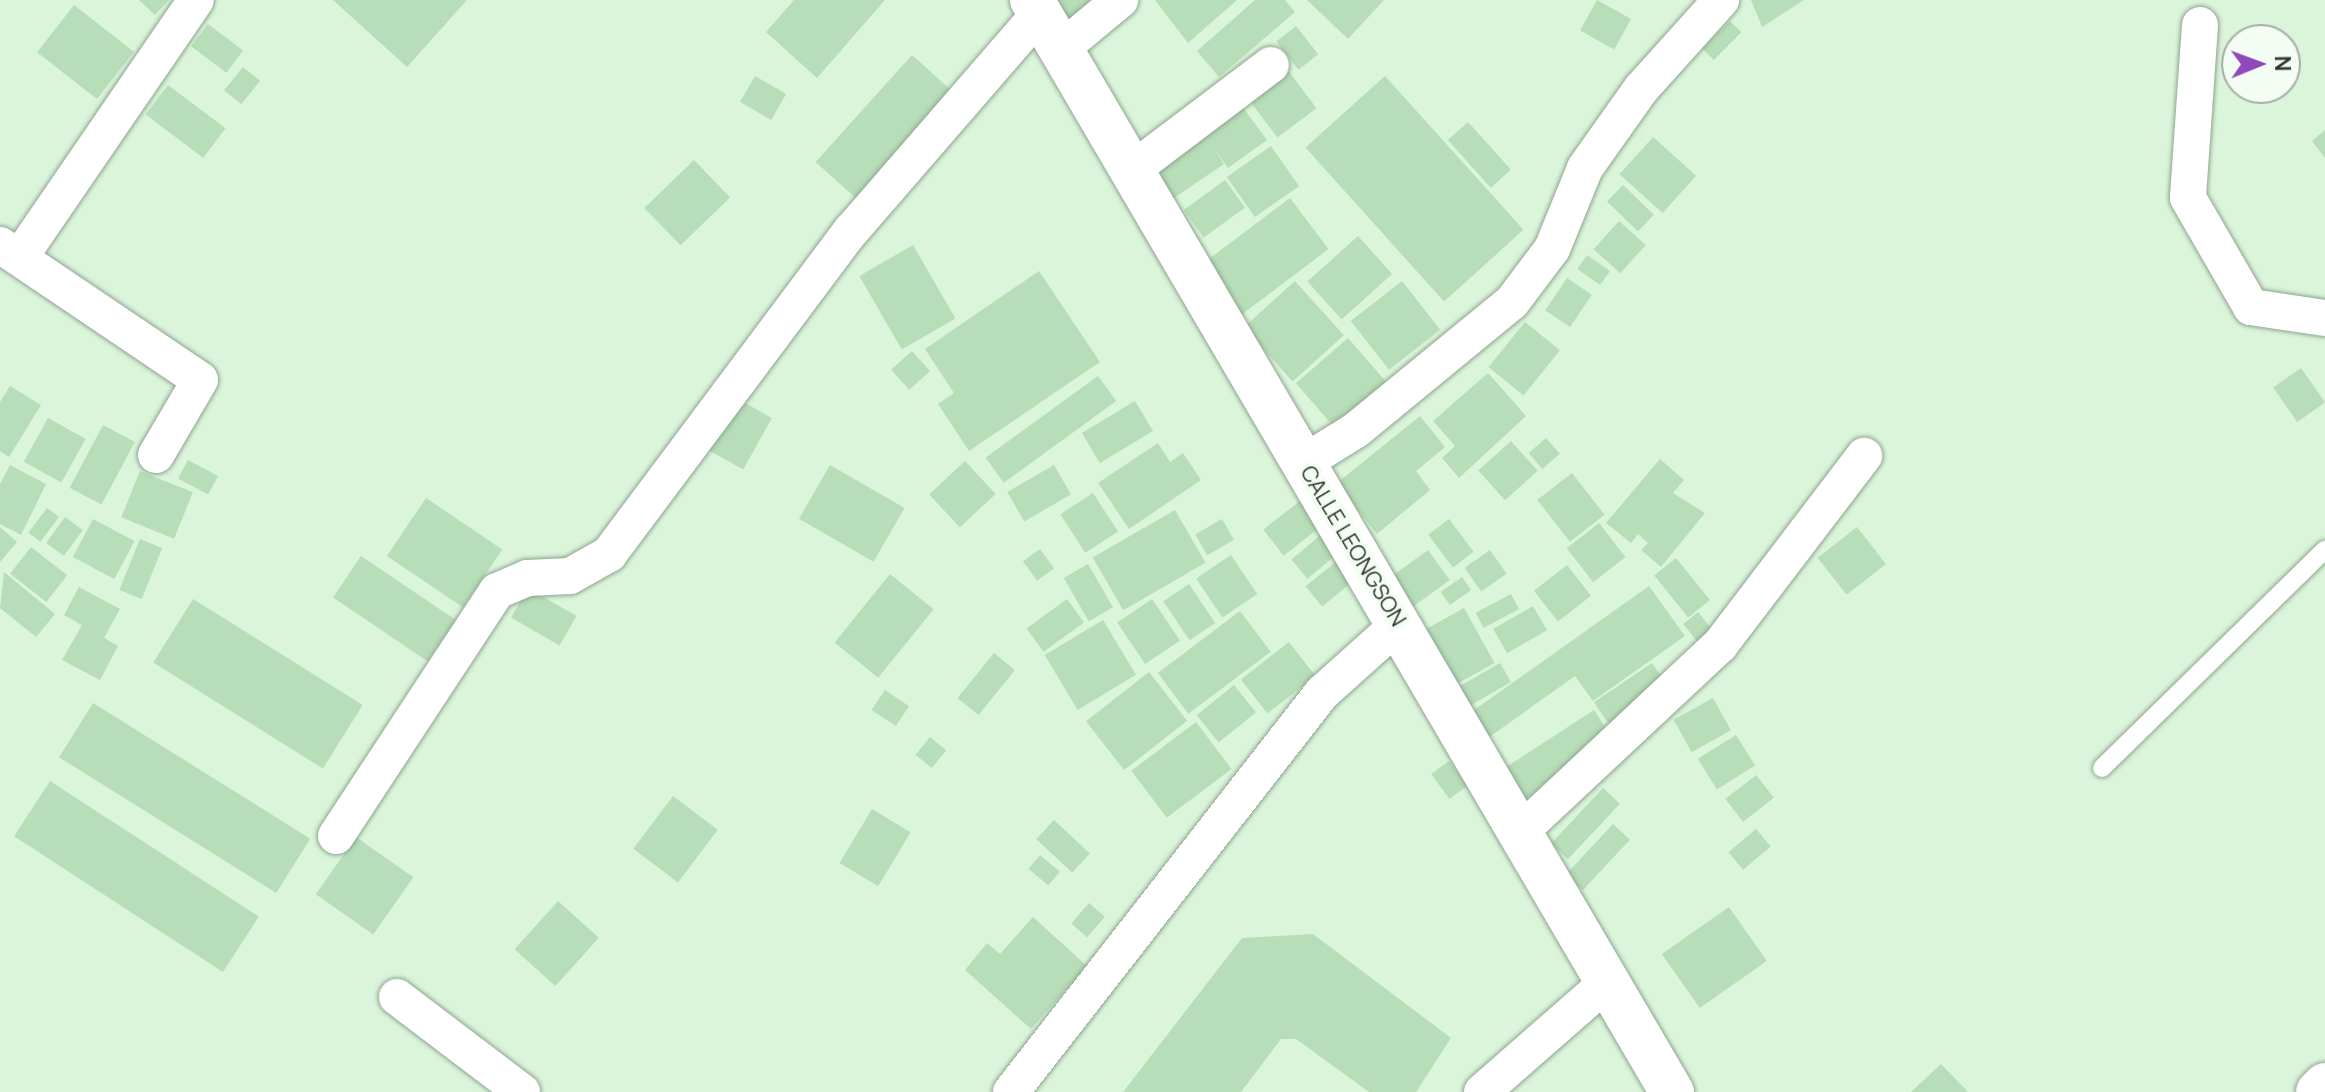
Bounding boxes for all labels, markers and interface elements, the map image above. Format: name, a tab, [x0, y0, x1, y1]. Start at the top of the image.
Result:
north arrow	[2221, 24, 2301, 104]
text: N	[2268, 55, 2298, 72]
street label: CALLE LEONGSON	[1295, 461, 1411, 631]

